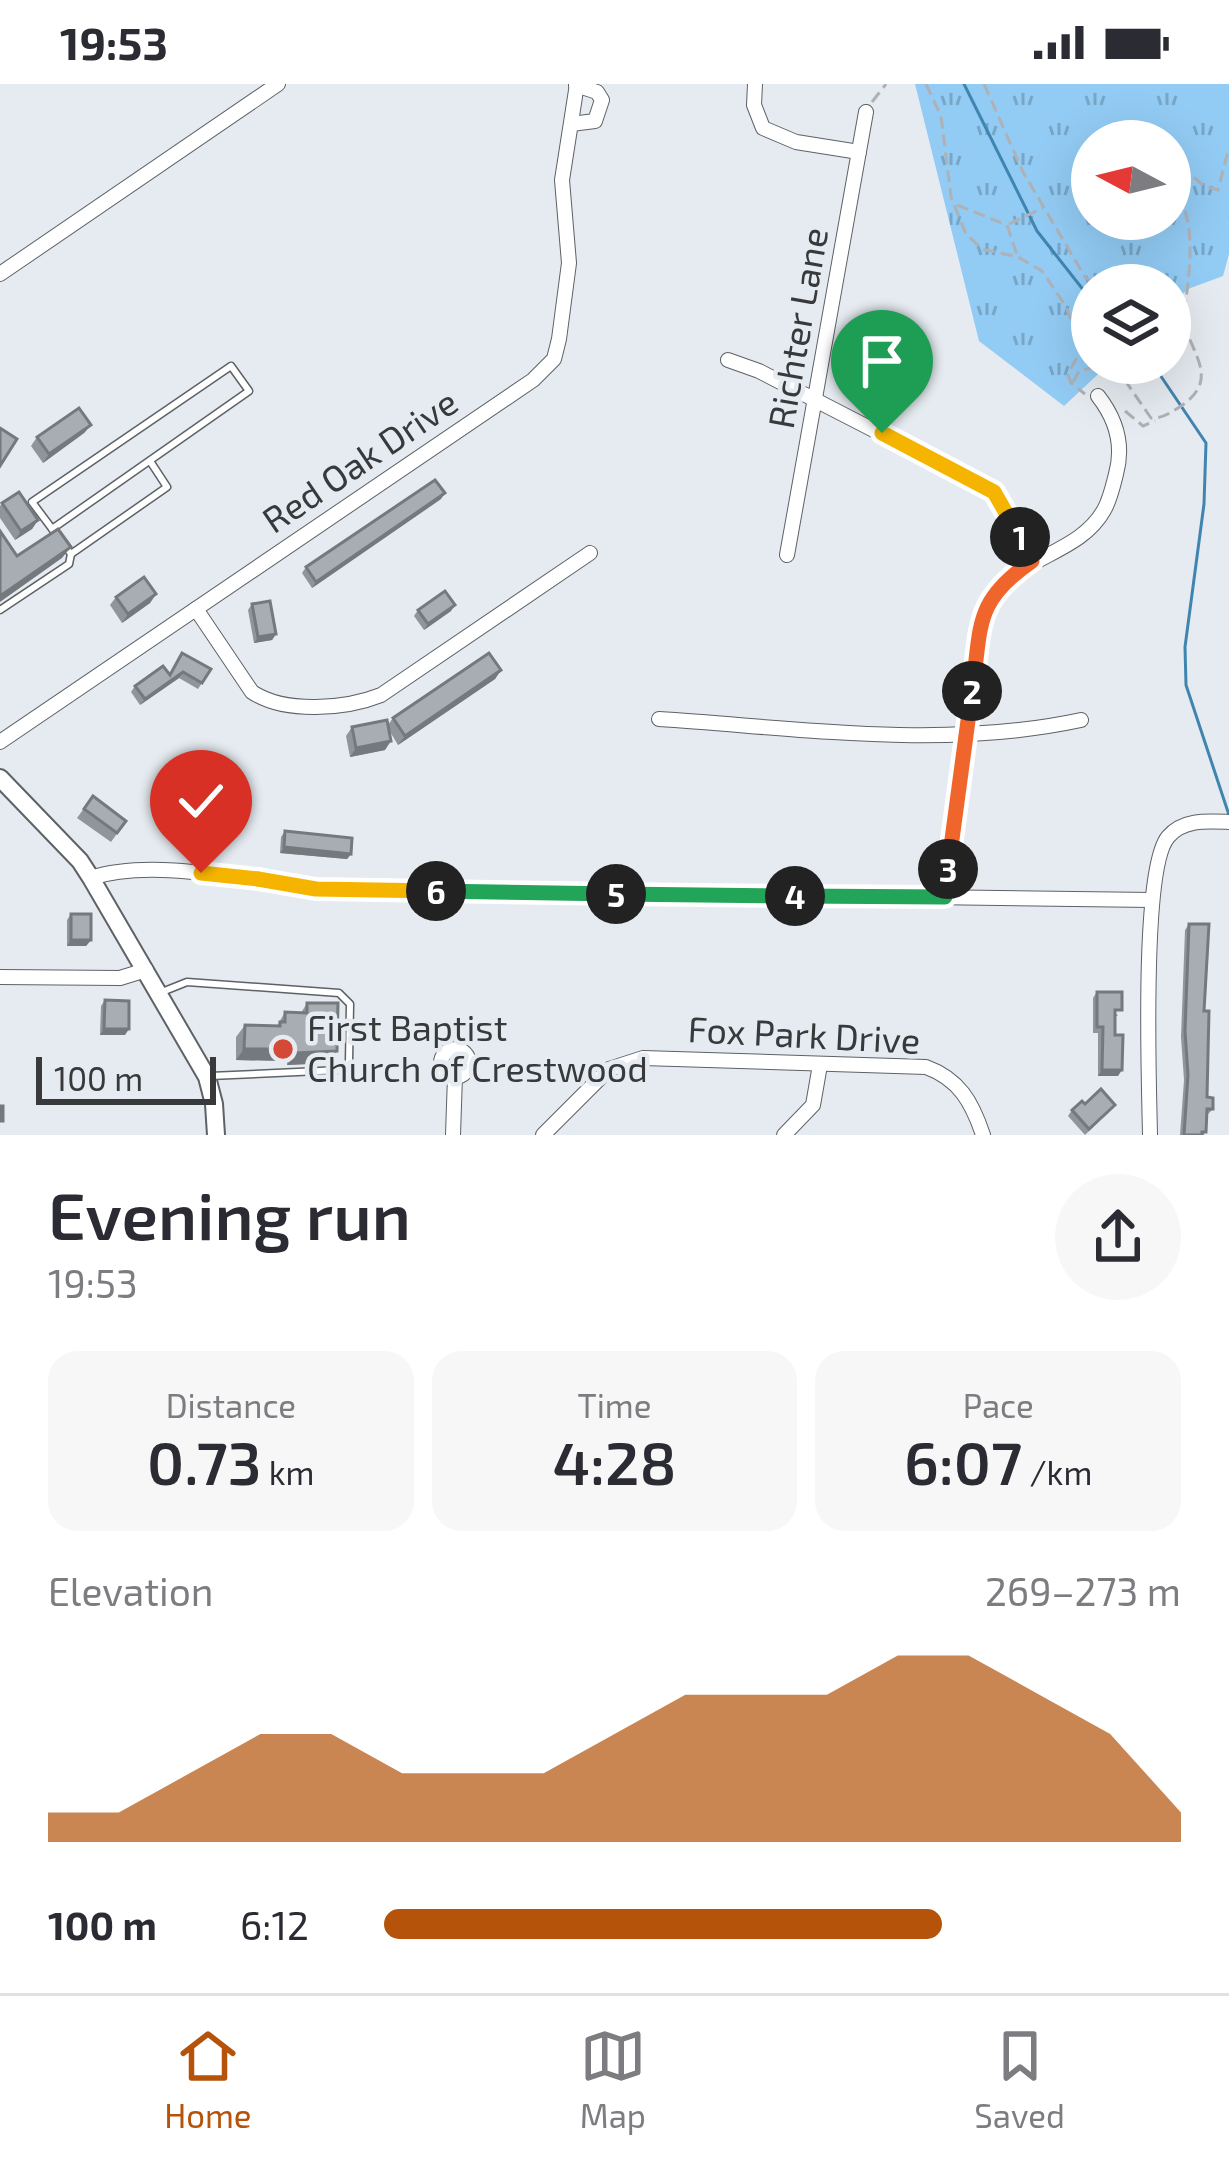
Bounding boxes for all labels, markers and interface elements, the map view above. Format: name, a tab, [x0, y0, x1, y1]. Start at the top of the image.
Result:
text: 19:53	[60, 15, 168, 69]
north arrow	[1071, 120, 1191, 240]
map controls	[1071, 120, 1191, 384]
street label: Richter Lane	[758, 224, 835, 431]
button: layers	[1071, 264, 1191, 384]
pin	[831, 310, 933, 433]
icon: arrive	[849, 328, 915, 394]
street label: Red Oak Drive	[254, 379, 465, 541]
pin: 1	[990, 507, 1050, 567]
text: 1	[1013, 517, 1027, 557]
pin: 2	[942, 661, 1002, 721]
text: 2	[962, 671, 982, 711]
pin	[150, 750, 252, 873]
icon: check	[168, 768, 234, 834]
pin: 3	[918, 839, 978, 899]
text: 3	[939, 849, 957, 889]
pin: 6	[406, 861, 466, 921]
pin: 5	[586, 864, 646, 924]
pin: 4	[765, 866, 825, 926]
text: 6	[426, 871, 446, 911]
text: 5	[607, 874, 625, 914]
text: 4	[784, 876, 806, 916]
place label: First Baptist Church of Crestwood	[307, 1005, 648, 1089]
street label: Fox Park Drive	[687, 1006, 921, 1061]
marker: First Baptist Church of Crestwood	[270, 1036, 296, 1062]
scale bar	[36, 1051, 216, 1104]
text: 100 m	[54, 1058, 143, 1098]
text: Evening run	[48, 1174, 411, 1253]
button: share	[1055, 1174, 1181, 1300]
text: 19:53	[48, 1259, 138, 1306]
text: Distance	[166, 1385, 296, 1425]
text: Time	[577, 1385, 651, 1425]
text: Pace	[963, 1385, 1034, 1425]
text: 0.73	[147, 1425, 261, 1497]
text: 4:28	[553, 1425, 676, 1497]
text: 6:07	[904, 1425, 1022, 1497]
text: km	[261, 1452, 315, 1492]
text: /km	[1022, 1452, 1092, 1492]
text: Elevation	[48, 1567, 213, 1614]
text: 269–273 m	[985, 1567, 1181, 1614]
text: 100 m	[48, 1901, 157, 1948]
text: 6:12	[240, 1901, 309, 1948]
tab: Home	[164, 2023, 252, 2135]
tab: Map	[580, 2023, 646, 2135]
tab: Saved	[974, 2023, 1065, 2135]

